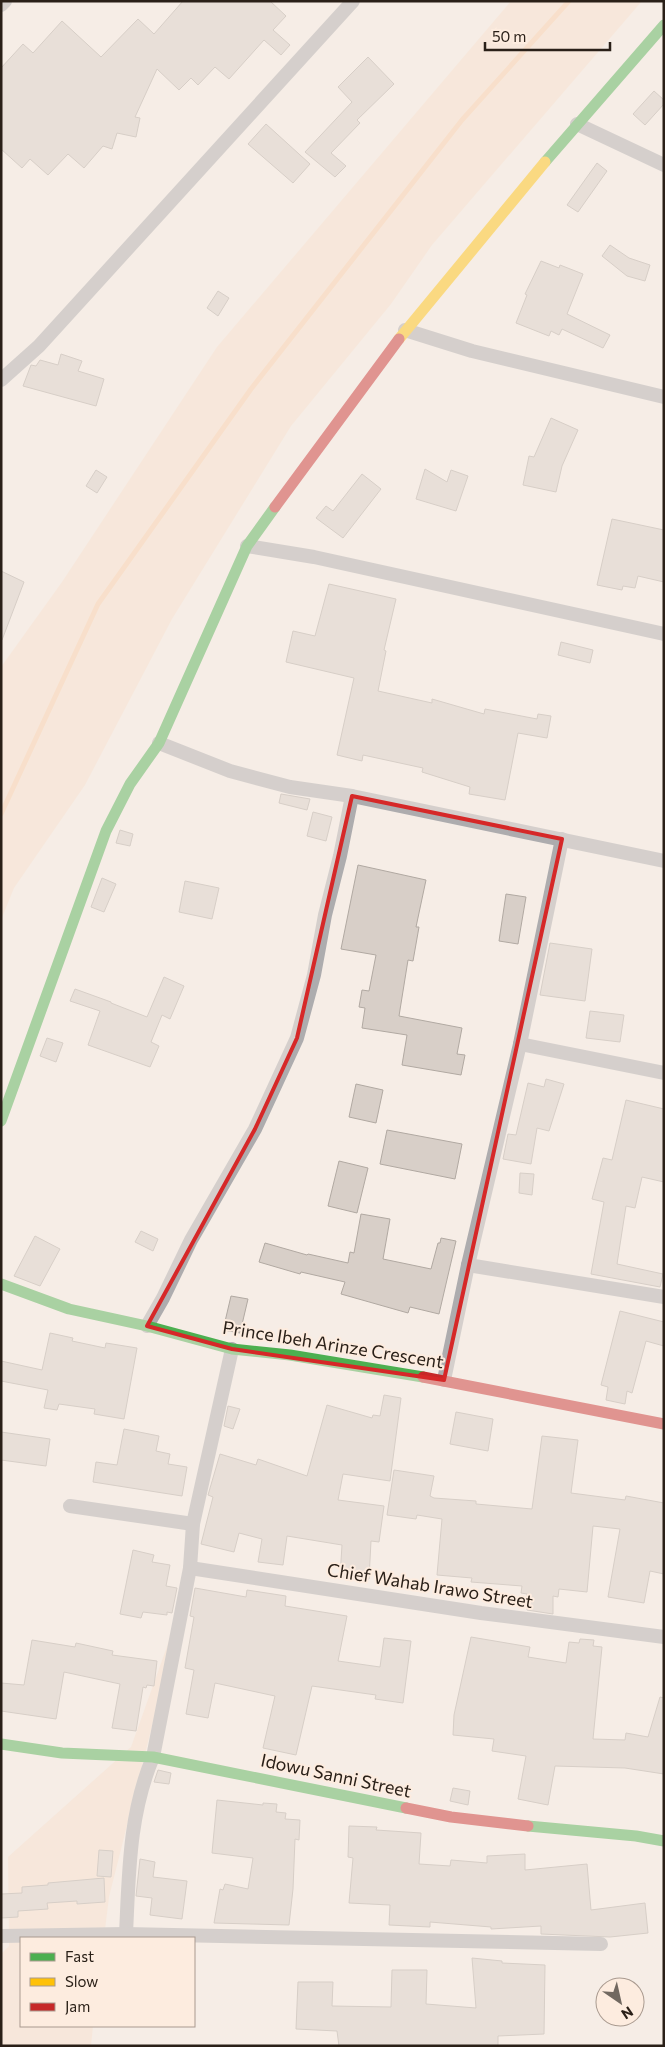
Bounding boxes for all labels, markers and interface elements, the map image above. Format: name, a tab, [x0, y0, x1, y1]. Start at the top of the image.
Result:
scale bar	[485, 20, 610, 52]
text: 50 m	[492, 27, 526, 45]
street label: Prince Ibeh Arinze Crescent	[221, 1316, 445, 1372]
street label: Chief Wahab Irawo Street	[326, 1558, 535, 1612]
street label: Idowu Sanni Street	[259, 1748, 413, 1802]
legend	[20, 1937, 195, 2027]
text: Fast	[65, 1947, 94, 1965]
text: Slow	[65, 1972, 98, 1990]
north arrow	[595, 1977, 645, 2027]
text: Jam	[65, 1997, 90, 2015]
text: N	[618, 2003, 637, 2023]

